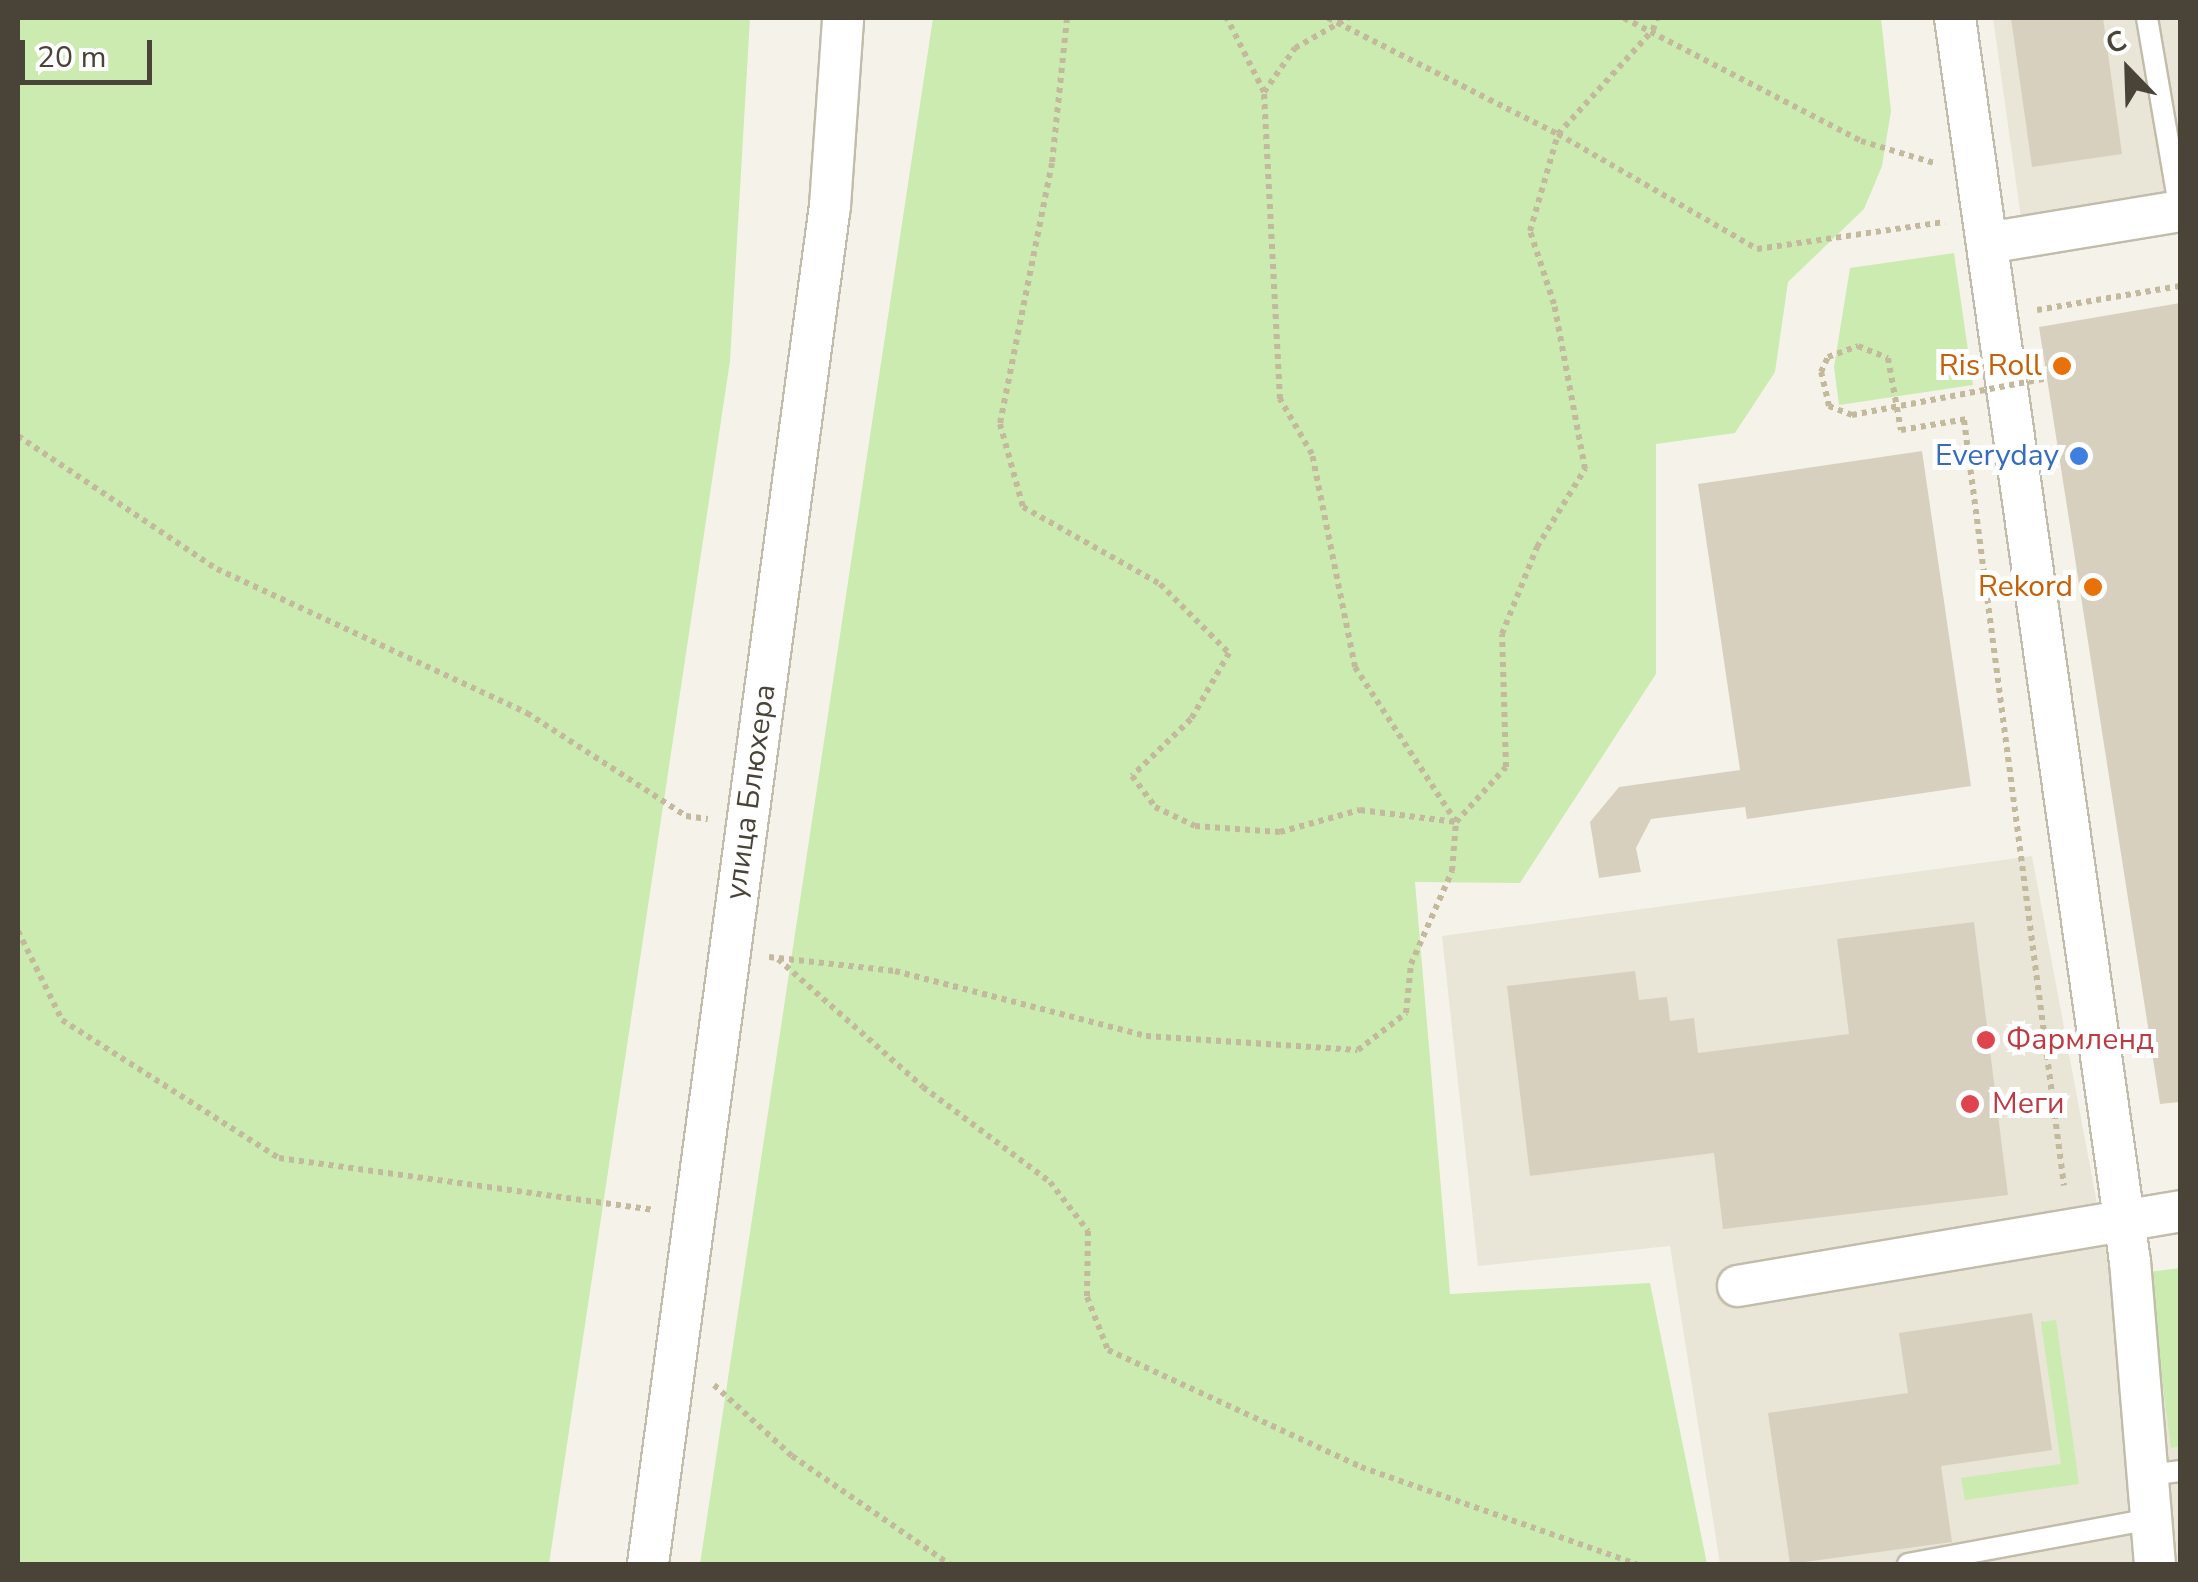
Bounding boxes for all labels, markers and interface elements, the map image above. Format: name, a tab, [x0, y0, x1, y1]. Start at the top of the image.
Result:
scale bar	[25, 20, 158, 82]
north arrow	[2078, 20, 2178, 120]
text: С	[2100, 21, 2132, 64]
text: 20 m	[37, 37, 106, 78]
place label: Ris Roll	[1939, 348, 2042, 384]
marker: Ris Roll	[2051, 355, 2073, 377]
place label: Everyday	[1935, 438, 2059, 474]
marker: Everyday	[2068, 445, 2090, 467]
place label: Rekord	[1978, 569, 2073, 605]
marker: Rekord	[2082, 576, 2104, 598]
street label: улица Блюхера	[718, 682, 784, 902]
place label: Фармленд	[2006, 1022, 2154, 1058]
marker: Фармленд	[1975, 1029, 1997, 1051]
place label: Меги	[1992, 1086, 2064, 1122]
marker: Меги	[1957, 1091, 1983, 1117]

